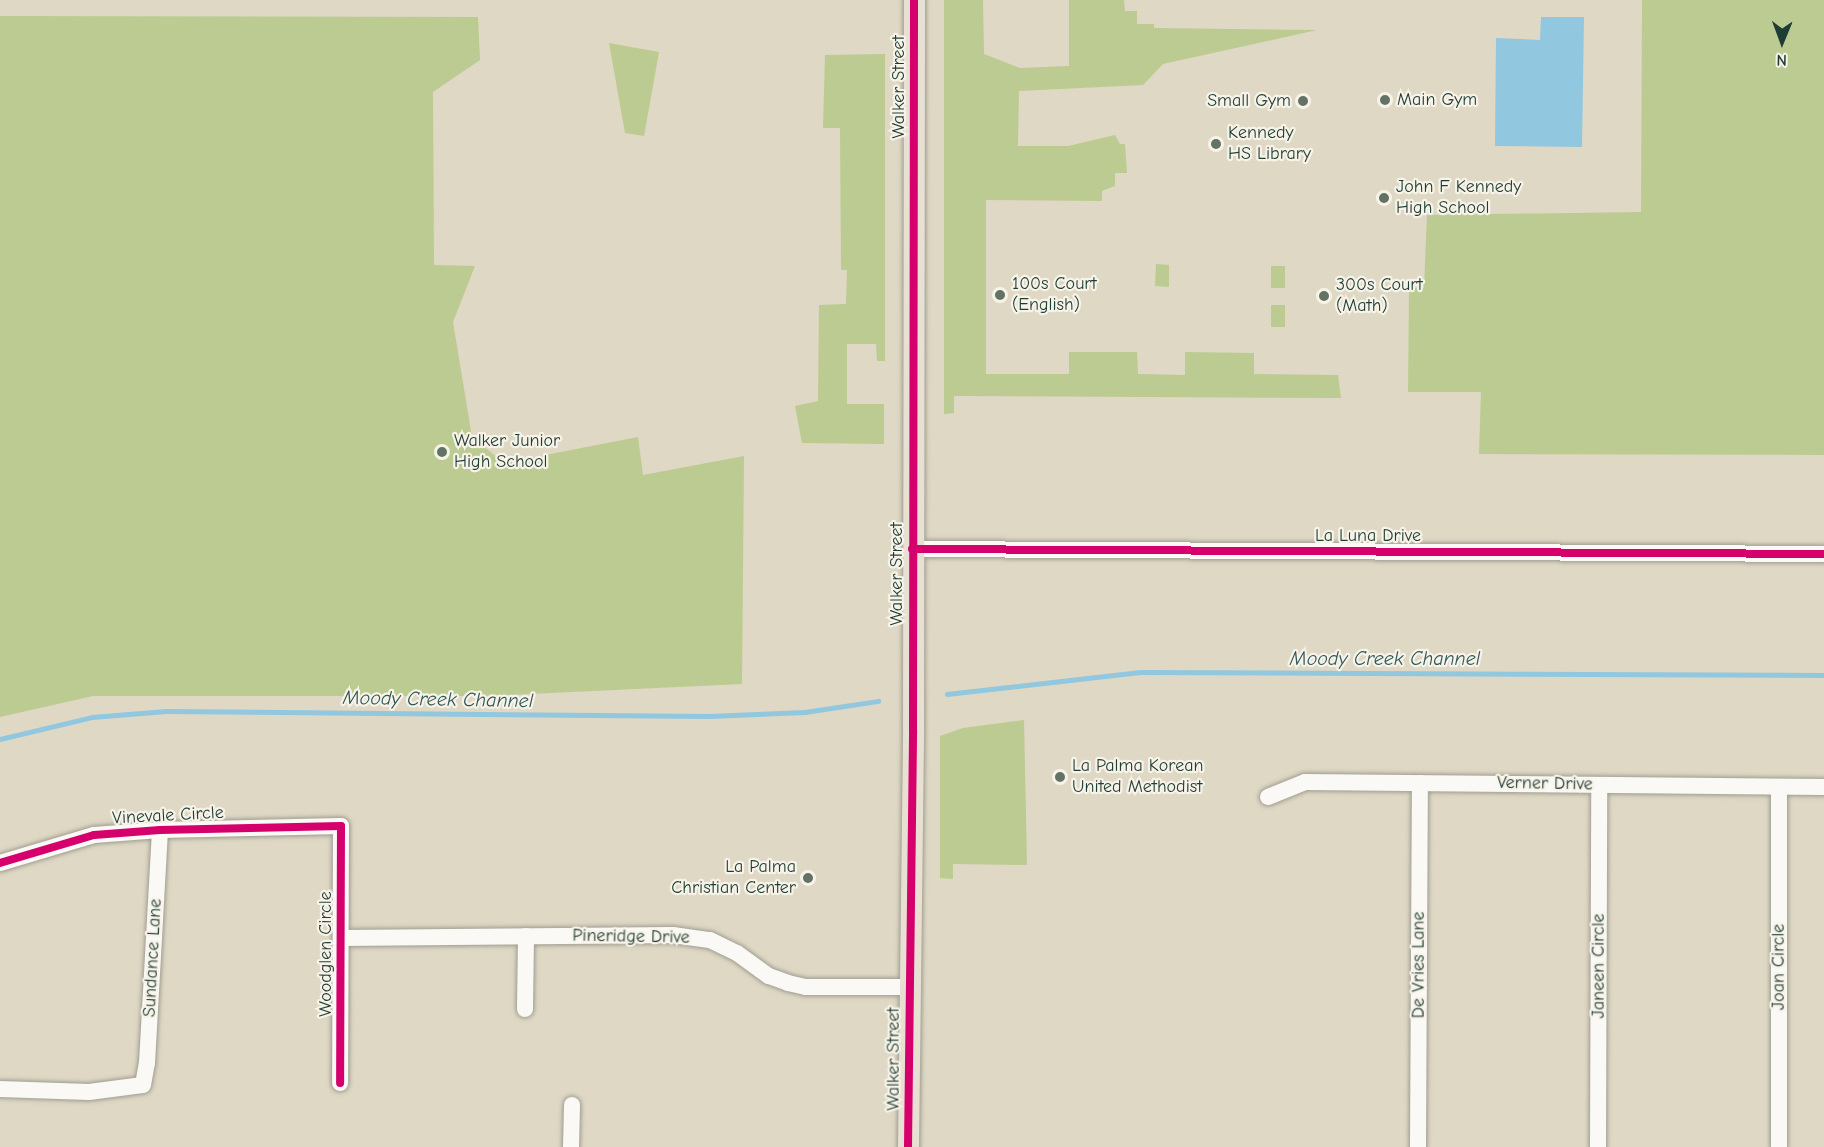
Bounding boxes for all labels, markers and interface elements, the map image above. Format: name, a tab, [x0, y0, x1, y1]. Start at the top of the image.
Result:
north arrow	[1752, 12, 1812, 72]
street label: Walker Street	[888, 35, 910, 139]
text: N	[1776, 51, 1787, 69]
place label: Main Gym	[1397, 89, 1477, 111]
place label: Small Gym	[1207, 90, 1291, 112]
marker: Main Gym	[1378, 93, 1392, 107]
marker: Small Gym	[1296, 94, 1310, 108]
place label: Kennedy HS Library	[1228, 123, 1311, 166]
marker: Kennedy HS Library	[1209, 137, 1223, 151]
place label: John F Kennedy High School	[1396, 177, 1521, 219]
marker: John F Kennedy High School	[1377, 191, 1391, 205]
place label: 100s Court (English)	[1012, 274, 1097, 316]
place label: 300s Court (Math)	[1336, 275, 1423, 318]
marker: 100s Court (English)	[993, 288, 1007, 302]
marker: 300s Court (Math)	[1317, 289, 1331, 303]
place label: Walker Junior High School	[454, 431, 560, 474]
marker: Walker Junior High School	[435, 445, 449, 459]
street label: Walker Street	[886, 522, 908, 626]
street label: La Luna Drive	[1315, 525, 1421, 547]
water label: Moody Creek Channel	[1290, 646, 1480, 670]
water label: Moody Creek Channel	[343, 685, 533, 713]
place label: La Palma Korean United Methodist	[1072, 756, 1203, 798]
marker: La Palma Korean United Methodist	[1053, 770, 1067, 784]
street label: Verner Drive	[1497, 772, 1593, 796]
street label: Vinevale Circle	[112, 802, 224, 830]
place label: La Palma Christian Center	[671, 857, 796, 900]
marker: La Palma Christian Center	[801, 871, 815, 885]
street label: Woodglen Circle	[315, 891, 337, 1017]
street label: Sundance Lane	[139, 898, 167, 1018]
street label: De Vries Lane	[1408, 912, 1430, 1018]
street label: Janeen Circle	[1588, 914, 1610, 1018]
street label: Joan Circle	[1768, 924, 1790, 1010]
street label: Pineridge Drive	[572, 925, 690, 949]
street label: Walker Street	[883, 1007, 905, 1111]

